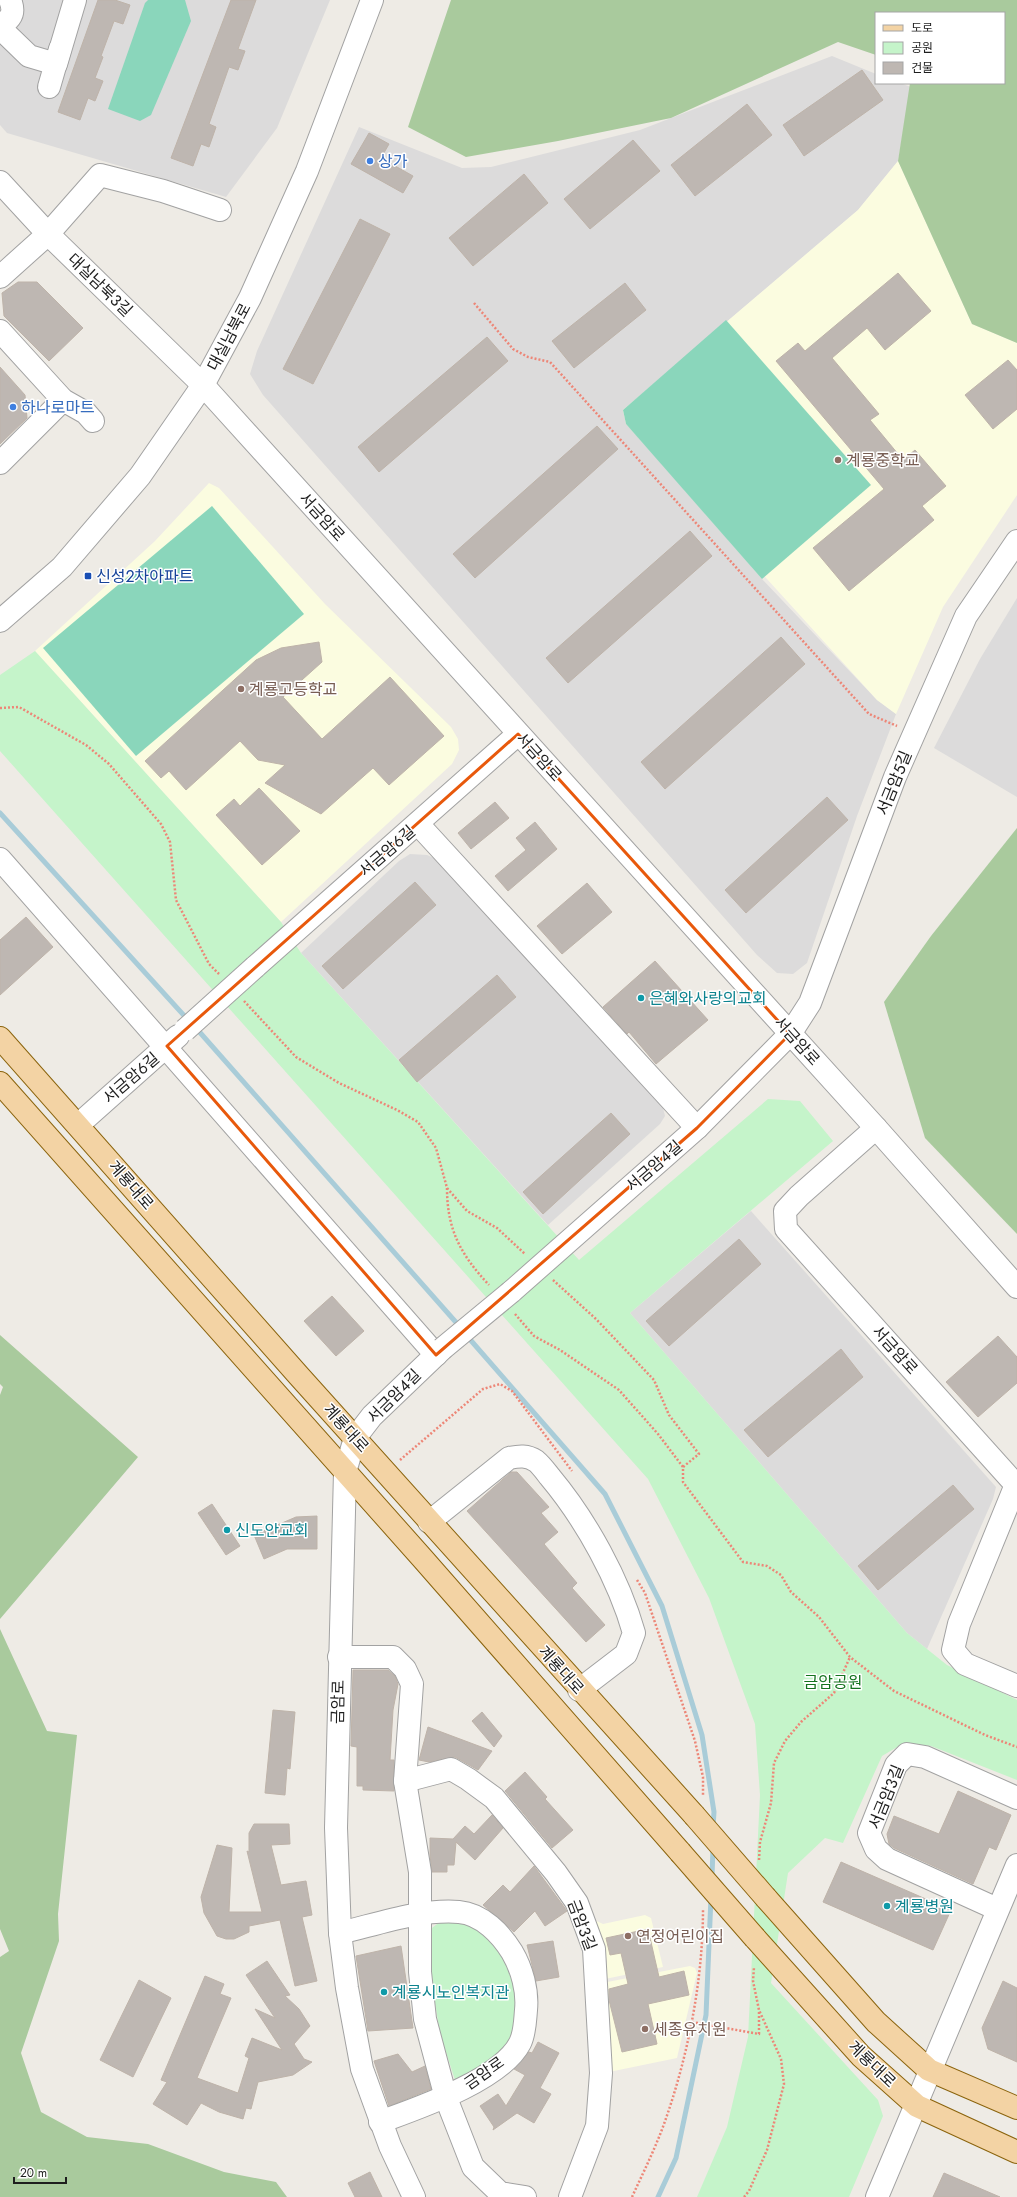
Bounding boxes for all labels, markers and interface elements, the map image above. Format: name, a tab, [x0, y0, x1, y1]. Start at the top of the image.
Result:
legend	[875, 12, 1005, 84]
text: 도로	[911, 19, 933, 37]
text: 공원	[911, 39, 933, 57]
text: 건물	[911, 59, 933, 77]
place label: 상가	[378, 150, 408, 173]
marker: 상가	[365, 156, 375, 166]
street label: 대실남북3길	[62, 248, 138, 322]
street label: 대실남북로	[202, 299, 257, 375]
place label: 하나로마트	[21, 396, 95, 419]
marker: 하나로마트	[8, 402, 18, 412]
place label: 계룡중학교	[846, 449, 920, 472]
marker: 계룡중학교	[833, 455, 843, 465]
street label: 서금암로	[294, 487, 350, 547]
place label: 신성2차아파트	[96, 565, 193, 588]
marker: 신성2차아파트	[83, 571, 93, 581]
place label: 계룡고등학교	[249, 678, 337, 701]
marker: 계룡고등학교	[236, 684, 246, 694]
street label: 서금암로	[511, 727, 567, 787]
street label: 서금암5길	[871, 747, 917, 819]
street label: 서금암6길	[354, 820, 420, 882]
place label: 은혜와사랑의교회	[649, 987, 767, 1010]
marker: 은혜와사랑의교회	[636, 993, 646, 1003]
street label: 서금암로	[769, 1011, 825, 1071]
street label: 서금암6길	[98, 1047, 164, 1109]
street label: 서금암4길	[621, 1135, 687, 1197]
street label: 계룡대로	[103, 1155, 159, 1215]
street label: 서금암로	[867, 1320, 923, 1380]
street label: 서금암4길	[362, 1364, 426, 1428]
street label: 계룡대로	[318, 1398, 374, 1458]
place label: 신도안교회	[235, 1519, 309, 1542]
marker: 신도안교회	[222, 1525, 232, 1535]
street label: 계룡대로	[533, 1640, 589, 1700]
park label: 금암공원	[804, 1671, 862, 1694]
street label: 금암로	[326, 1679, 350, 1724]
street label: 서금암3길	[863, 1761, 909, 1833]
place label: 계룡병원	[895, 1895, 954, 1918]
street label: 금암3길	[562, 1896, 602, 1954]
marker: 계룡병원	[882, 1901, 892, 1911]
place label: 연정어린이집	[636, 1925, 724, 1948]
marker: 연정어린이집	[623, 1931, 633, 1941]
place label: 계룡시노인복지관	[392, 1981, 510, 2004]
marker: 계룡시노인복지관	[379, 1987, 389, 1997]
place label: 세종유치원	[653, 2018, 727, 2041]
marker: 세종유치원	[640, 2024, 650, 2034]
street label: 계룡대로	[843, 2035, 901, 2093]
street label: 금암로	[459, 2051, 509, 2095]
scale bar	[14, 2159, 66, 2185]
text: 20 m	[20, 2164, 47, 2182]

